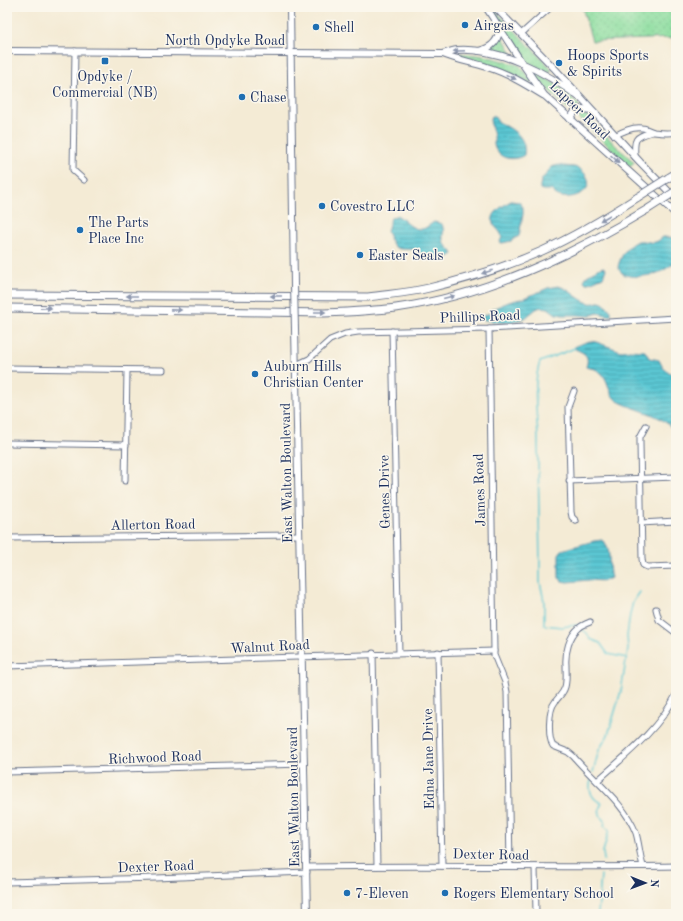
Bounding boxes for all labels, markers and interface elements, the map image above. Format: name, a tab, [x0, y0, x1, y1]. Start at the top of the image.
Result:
place label: Airgas	[473, 19, 514, 33]
marker: Airgas	[460, 20, 470, 30]
place label: Shell	[324, 21, 355, 35]
marker: Shell	[311, 22, 321, 32]
street label: North Opdyke Road	[165, 34, 285, 48]
one-way arrow	[453, 48, 466, 54]
place label: Hoops Sports & Spirits	[567, 49, 649, 79]
marker: Opdyke / Commercial (NB)	[100, 56, 110, 66]
marker: Hoops Sports & Spirits	[554, 58, 564, 68]
place label: Opdyke / Commercial (NB)	[52, 70, 158, 100]
one-way arrow	[505, 74, 517, 80]
street label: Lapeer Road	[547, 79, 612, 143]
place label: Chase	[250, 91, 286, 105]
marker: Chase	[237, 92, 247, 102]
one-way arrow	[610, 154, 620, 164]
place label: Covestro LLC	[330, 200, 415, 214]
marker: Covestro LLC	[317, 201, 327, 211]
one-way arrow	[599, 214, 611, 221]
place label: The Parts Place Inc	[88, 216, 149, 246]
marker: The Parts Place Inc	[75, 225, 85, 235]
place label: Easter Seals	[368, 249, 444, 263]
marker: Easter Seals	[355, 250, 365, 260]
one-way arrow	[481, 269, 493, 275]
one-way arrow	[125, 293, 138, 299]
one-way arrow	[269, 293, 282, 299]
one-way arrow	[442, 293, 455, 299]
one-way arrow	[40, 305, 53, 311]
one-way arrow	[170, 307, 183, 313]
one-way arrow	[314, 309, 326, 316]
street label: Phillips Road	[439, 309, 521, 325]
place label: Auburn Hills Christian Center	[263, 360, 363, 390]
marker: Auburn Hills Christian Center	[250, 369, 260, 379]
street label: East Walton Boulevard	[279, 403, 295, 543]
street label: James Road	[472, 453, 488, 527]
street label: Genes Drive	[377, 455, 393, 529]
street label: Allerton Road	[110, 517, 196, 533]
street label: Walnut Road	[230, 638, 310, 656]
street label: Edna Jane Drive	[421, 708, 437, 810]
street label: East Walton Boulevard	[286, 727, 302, 867]
street label: Richwood Road	[108, 749, 202, 767]
street label: Dexter Road	[452, 847, 530, 863]
street label: Dexter Road	[117, 859, 195, 875]
north arrow	[625, 863, 665, 903]
text: N	[648, 879, 659, 888]
place label: 7-Eleven	[355, 887, 409, 901]
place label: Rogers Elementary School	[453, 887, 614, 901]
marker: 7-Eleven	[342, 888, 352, 898]
marker: Rogers Elementary School	[440, 888, 450, 898]

